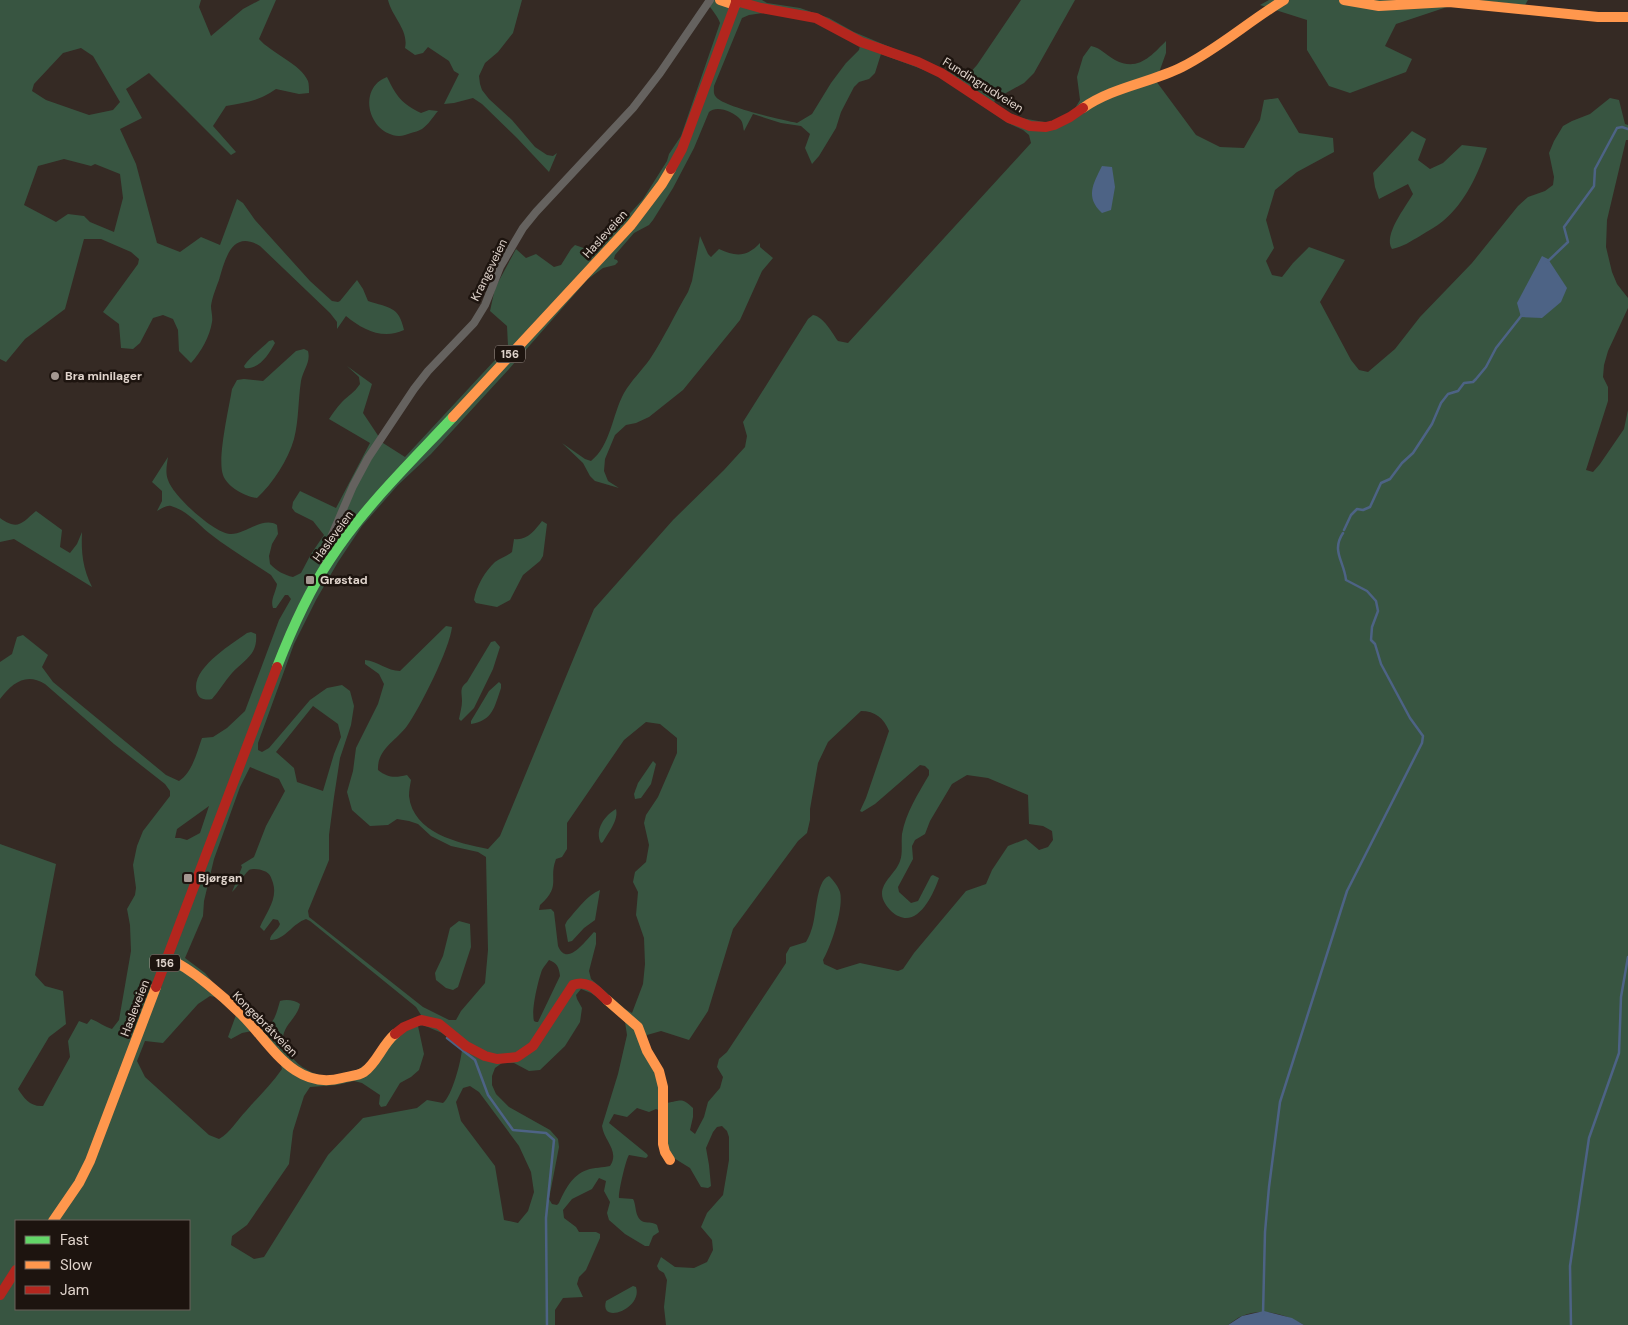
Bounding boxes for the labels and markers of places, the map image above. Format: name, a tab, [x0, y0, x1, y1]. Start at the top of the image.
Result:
place label: Bra minilager	[65, 368, 142, 384]
marker: Bra minilager	[49, 370, 61, 382]
place label: Grøstad	[320, 572, 368, 588]
marker: Grøstad	[304, 574, 316, 586]
place label: Bjørgan	[198, 870, 242, 886]
marker: Bjørgan	[182, 872, 194, 884]

